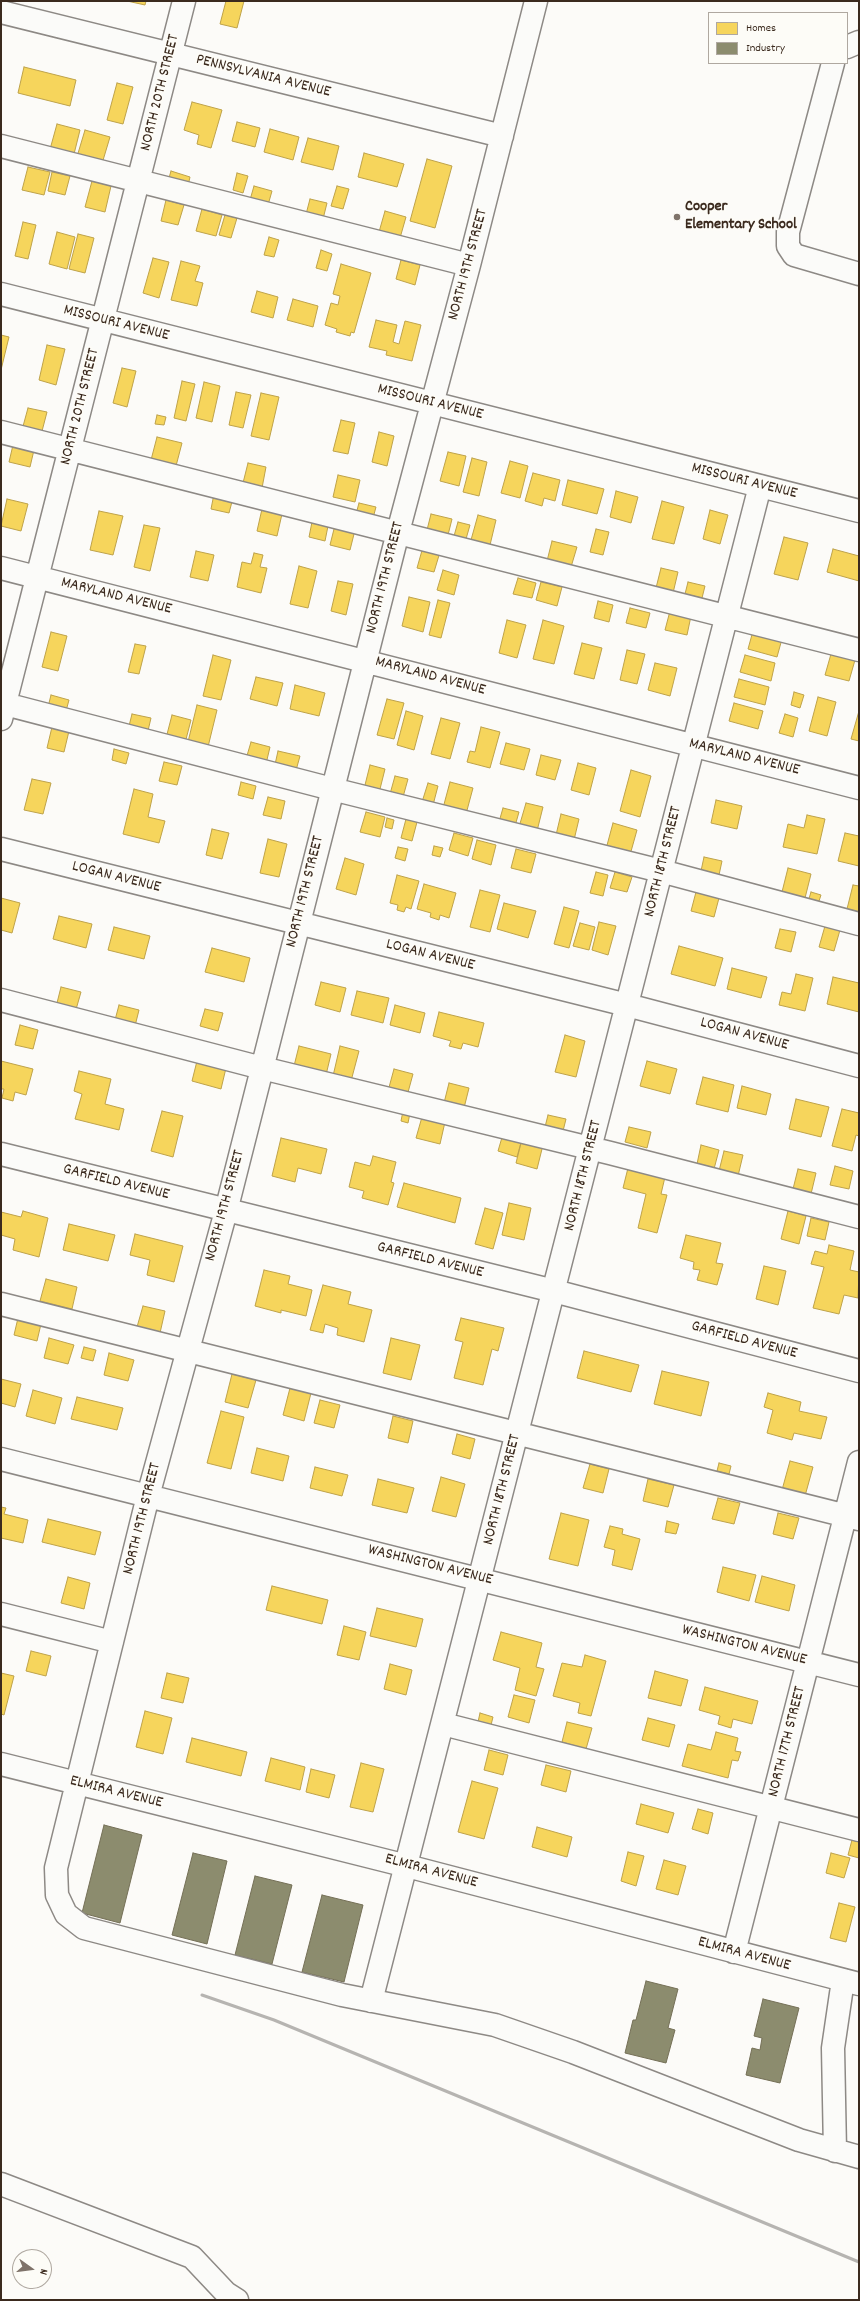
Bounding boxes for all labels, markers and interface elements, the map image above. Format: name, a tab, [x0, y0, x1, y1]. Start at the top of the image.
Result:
legend	[708, 12, 848, 64]
text: Homes	[746, 20, 776, 37]
street label: NORTH 20TH STREET	[137, 33, 185, 153]
text: Industry	[746, 40, 785, 57]
street label: PENNSYLVANIA AVENUE	[194, 51, 332, 103]
place label: Cooper Elementary School	[685, 198, 797, 236]
street label: NORTH 19TH STREET	[445, 207, 493, 323]
marker: Cooper Elementary School	[672, 212, 682, 222]
street label: MISSOURI AVENUE	[61, 302, 171, 346]
street label: NORTH 20TH STREET	[57, 347, 105, 467]
street label: MISSOURI AVENUE	[375, 381, 485, 425]
street label: MISSOURI AVENUE	[689, 460, 799, 504]
street label: NORTH 19TH STREET	[363, 520, 409, 636]
street label: MARYLAND AVENUE	[59, 574, 173, 620]
street label: MARYLAND AVENUE	[373, 653, 487, 701]
street label: MARYLAND AVENUE	[687, 735, 801, 781]
street label: NORTH 18TH STREET	[641, 805, 687, 919]
street label: NORTH 19TH STREET	[283, 834, 329, 950]
street label: LOGAN AVENUE	[70, 858, 162, 898]
street label: LOGAN AVENUE	[384, 936, 476, 976]
street label: LOGAN AVENUE	[698, 1014, 790, 1056]
street label: NORTH 18TH STREET	[561, 1119, 607, 1233]
street label: NORTH 19TH STREET	[202, 1148, 250, 1264]
street label: GARFIELD AVENUE	[61, 1160, 171, 1206]
street label: GARFIELD AVENUE	[375, 1238, 485, 1284]
street label: GARFIELD AVENUE	[689, 1318, 799, 1364]
street label: NORTH 18TH STREET	[480, 1433, 526, 1547]
street label: NORTH 19TH STREET	[120, 1461, 166, 1577]
street label: WASHINGTON AVENUE	[366, 1541, 494, 1591]
street label: WASHINGTON AVENUE	[680, 1621, 808, 1671]
street label: NORTH 17TH STREET	[765, 1685, 811, 1799]
street label: ELMIRA AVENUE	[68, 1772, 164, 1814]
street label: ELMIRA AVENUE	[383, 1850, 479, 1894]
street label: ELMIRA AVENUE	[696, 1933, 792, 1977]
north arrow	[12, 2249, 52, 2289]
text: N	[34, 2267, 51, 2276]

